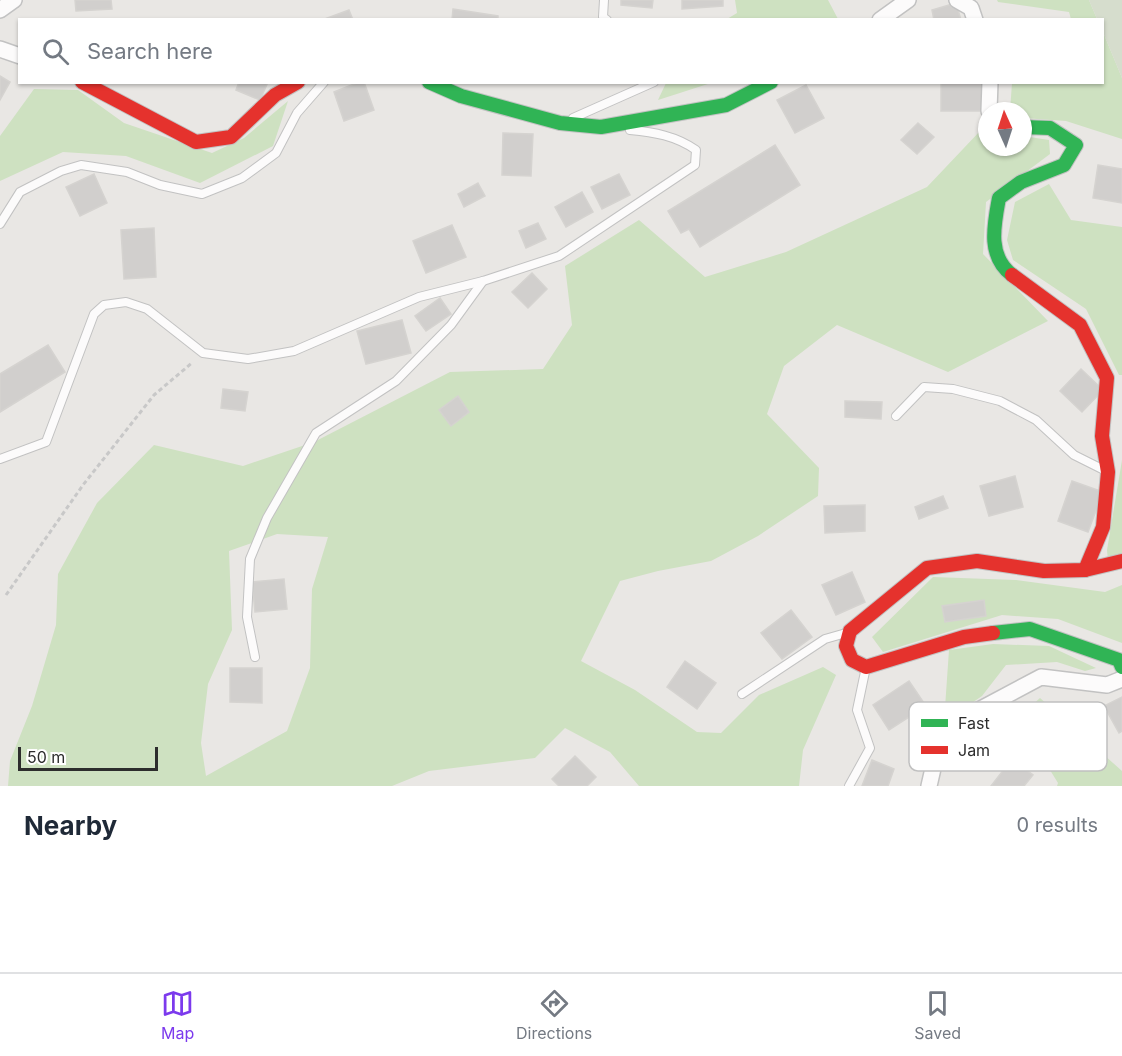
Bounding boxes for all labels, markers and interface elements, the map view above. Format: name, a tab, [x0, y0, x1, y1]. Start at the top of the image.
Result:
search box	[18, 18, 1104, 84]
icon: search	[39, 35, 72, 68]
text: Search here	[87, 38, 213, 64]
north arrow	[978, 102, 1032, 156]
legend	[909, 702, 1107, 771]
text: Fast	[958, 713, 990, 733]
text: Jam	[958, 740, 990, 760]
scale bar	[18, 744, 158, 772]
text: 50 m	[27, 747, 65, 767]
text: Nearby	[24, 810, 117, 841]
text: 0 results	[1016, 813, 1098, 837]
tab: Map	[161, 987, 194, 1043]
tab: Directions	[516, 987, 592, 1043]
tab: Saved	[914, 987, 961, 1043]

